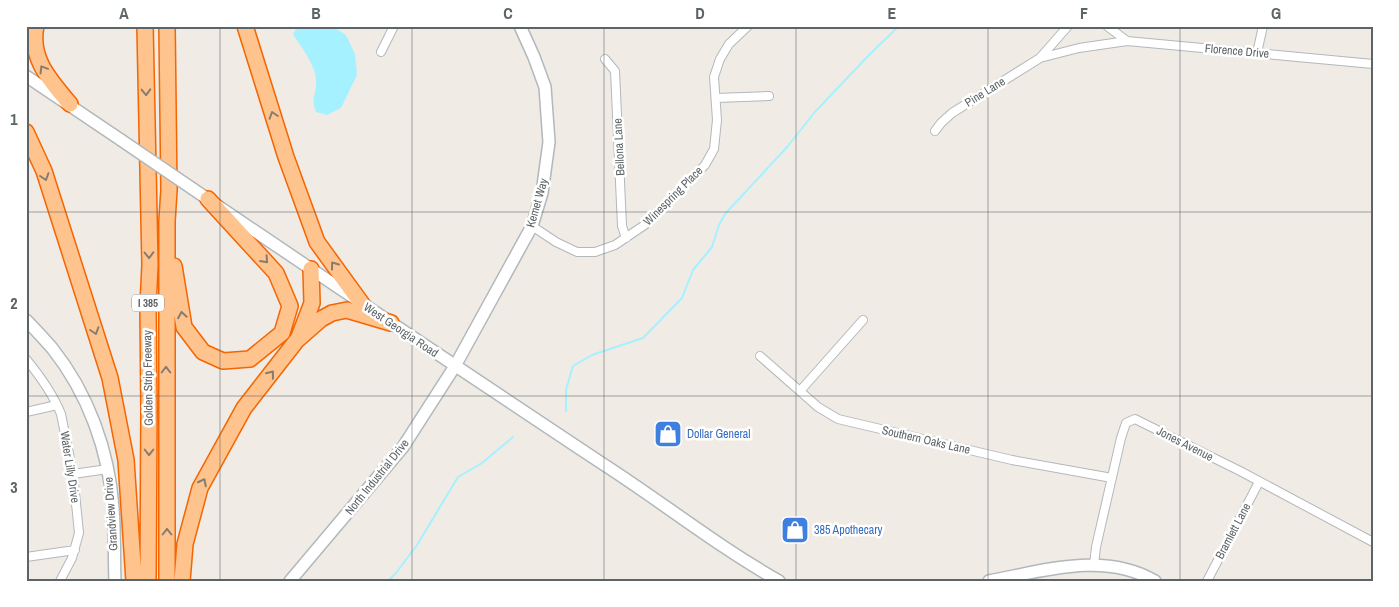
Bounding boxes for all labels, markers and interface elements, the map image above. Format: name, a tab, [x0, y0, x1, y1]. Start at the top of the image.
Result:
text: A	[119, 2, 129, 24]
text: B	[311, 2, 321, 24]
text: C	[503, 2, 513, 24]
text: D	[695, 2, 705, 24]
text: E	[888, 2, 897, 24]
text: F	[1080, 2, 1088, 24]
text: G	[1271, 2, 1281, 24]
street label: Florence Drive	[1204, 40, 1270, 62]
one-way arrow	[40, 65, 50, 74]
street label: Pine Lane	[962, 73, 1008, 111]
one-way arrow	[140, 89, 151, 97]
text: 1	[10, 108, 18, 130]
one-way arrow	[269, 112, 279, 120]
street label: Bellona Lane	[610, 118, 628, 176]
street label: Winespring Place	[640, 163, 706, 229]
one-way arrow	[39, 172, 49, 180]
street label: Kemet Way	[522, 176, 552, 229]
one-way arrow	[144, 251, 155, 259]
one-way arrow	[259, 255, 268, 264]
one-way arrow	[331, 262, 339, 271]
text: 2	[10, 292, 18, 314]
road number: I 385	[132, 294, 164, 312]
street label: West Georgia Road	[361, 299, 441, 361]
one-way arrow	[177, 311, 188, 319]
one-way arrow	[89, 327, 99, 335]
street label: Golden Strip Freeway	[139, 330, 157, 426]
one-way arrow	[161, 365, 171, 373]
one-way arrow	[265, 371, 273, 380]
shop icon: Dollar General	[653, 419, 683, 449]
street label: Southern Oaks Lane	[880, 422, 972, 458]
street label: Jones Avenue	[1154, 423, 1216, 465]
place label: Dollar General	[687, 426, 750, 442]
street label: Water Lilly Drive	[56, 430, 84, 504]
street label: North Industrial Drive	[341, 436, 413, 518]
one-way arrow	[144, 449, 154, 457]
text: 3	[10, 476, 18, 498]
street label: Grandview Drive	[100, 477, 122, 551]
one-way arrow	[197, 479, 207, 488]
street label: Bramlett Lane	[1212, 500, 1254, 562]
shop icon: 385 Apothecary	[780, 515, 810, 545]
place label: 385 Apothecary	[814, 522, 882, 538]
one-way arrow	[162, 528, 172, 536]

